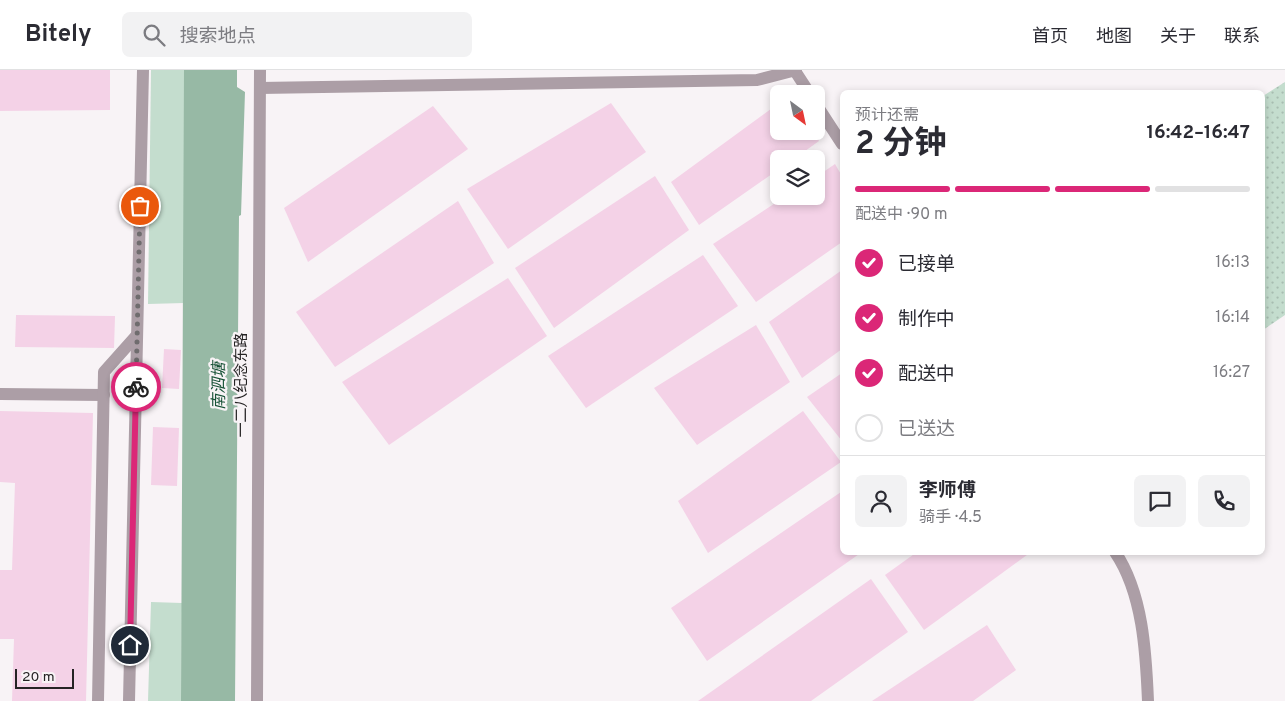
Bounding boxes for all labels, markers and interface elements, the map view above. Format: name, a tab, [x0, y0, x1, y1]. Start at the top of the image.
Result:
search box	[122, 12, 472, 57]
text: Bitely	[25, 20, 92, 50]
icon: search	[140, 21, 168, 49]
text: 搜索地点	[180, 25, 256, 49]
text: 首页	[1032, 26, 1068, 49]
text: 地图	[1096, 26, 1132, 49]
text: 关于	[1160, 26, 1196, 49]
text: 联系	[1224, 26, 1260, 49]
north arrow	[770, 85, 825, 140]
map controls	[770, 85, 825, 205]
text: 预计还需	[855, 106, 919, 126]
text: 16:42–16:47	[1146, 121, 1250, 145]
text: 2 分钟	[855, 125, 947, 165]
button: layers	[770, 150, 825, 205]
pin	[119, 185, 161, 227]
icon: bag	[126, 192, 154, 220]
text: 配送中 · 90 m	[855, 205, 948, 225]
icon: check	[855, 249, 883, 277]
text: 已接单	[898, 253, 955, 277]
text: 16:13	[1215, 253, 1250, 273]
icon: check	[855, 304, 883, 332]
text: 制作中	[898, 308, 955, 332]
text: 16:14	[1215, 308, 1250, 328]
street label: 一二八纪念东路	[233, 332, 252, 438]
water label: 南泗塘	[210, 359, 230, 410]
icon: check	[855, 359, 883, 387]
courier	[111, 362, 161, 412]
text: 配送中	[898, 363, 955, 387]
text: 16:27	[1213, 363, 1250, 383]
icon: bike	[122, 373, 150, 401]
text: 已送达	[898, 418, 955, 442]
button: person	[855, 475, 907, 527]
button: chat	[1134, 475, 1186, 527]
button: phone	[1198, 475, 1250, 527]
text: 李师傅	[919, 479, 976, 503]
text: 骑手 · 4.5	[919, 508, 982, 528]
pin	[109, 624, 151, 666]
icon: home	[116, 631, 144, 659]
scale bar	[15, 666, 74, 689]
text: 20 m	[22, 669, 55, 686]

